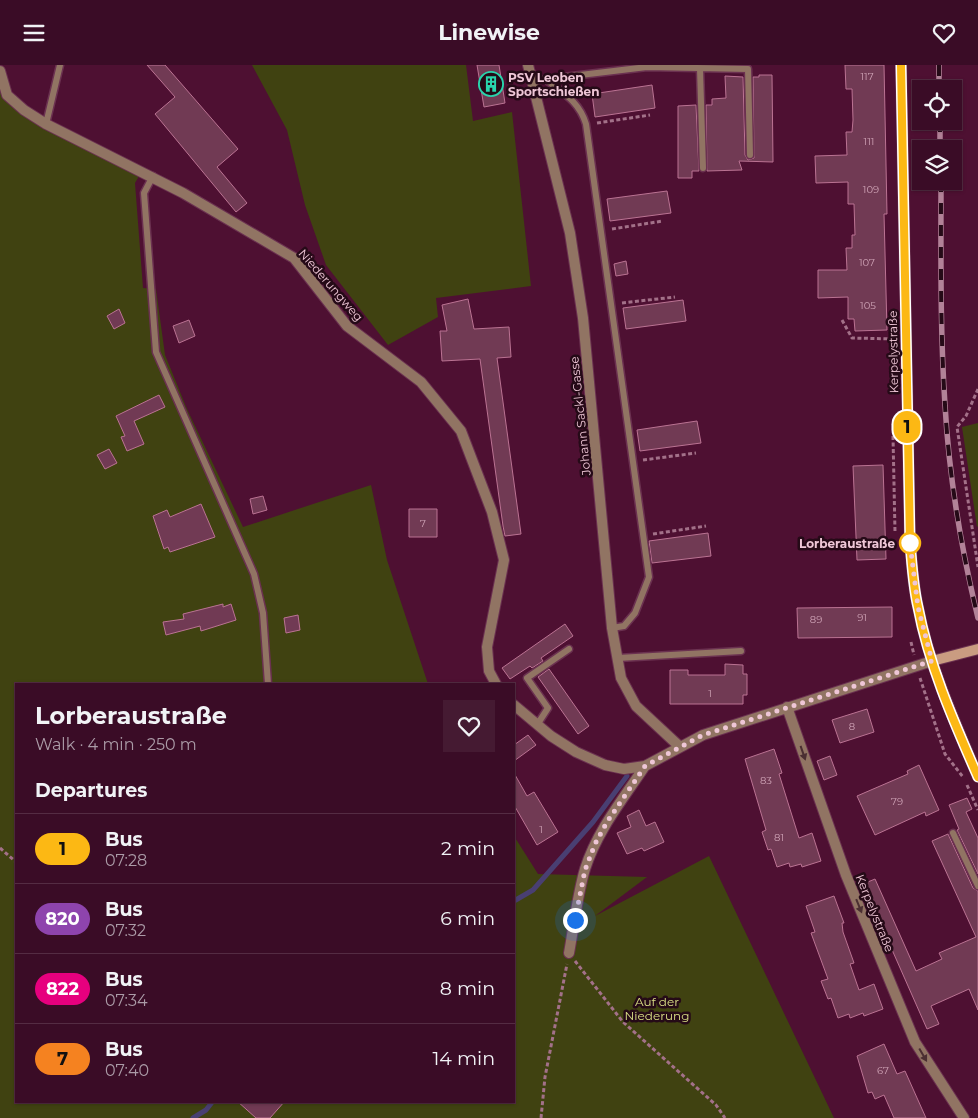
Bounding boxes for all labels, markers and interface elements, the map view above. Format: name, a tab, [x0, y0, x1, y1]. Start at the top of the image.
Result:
icon: menu	[20, 19, 48, 47]
text: Linewise	[438, 19, 540, 46]
icon: heart	[930, 19, 958, 47]
place label: PSV Leoben Sportschießen	[508, 70, 599, 99]
house number: 117	[860, 70, 874, 83]
building icon: PSV Leoben Sportschießen	[478, 71, 504, 97]
map controls	[912, 80, 962, 190]
button: locate	[912, 80, 962, 130]
house number: 111	[864, 135, 874, 148]
button: layers	[912, 140, 962, 190]
house number: 109	[863, 183, 879, 196]
street label: Niederungweg	[296, 246, 366, 324]
house number: 107	[859, 256, 875, 269]
house number: 105	[860, 299, 876, 312]
street label: Kerpelystraße	[885, 311, 901, 393]
street label: Johann Sackl-Gasse	[566, 356, 594, 477]
line badge: 1	[891, 411, 923, 443]
text: 1	[903, 416, 911, 438]
house number: 7	[420, 517, 426, 530]
marker: Lorberaustraße	[899, 532, 921, 554]
place label: Lorberaustraße	[799, 536, 895, 551]
house number: 91	[857, 611, 867, 624]
house number: 89	[810, 613, 822, 626]
house number: 1	[708, 687, 712, 700]
button: heart	[443, 700, 495, 752]
text: Lorberaustraße	[35, 701, 227, 730]
house number: 8	[849, 720, 855, 733]
text: Walk · 4 min · 250 m	[35, 735, 197, 754]
one-way arrow	[800, 746, 808, 761]
house number: 83	[760, 774, 772, 787]
text: Departures	[35, 779, 147, 802]
house number: 79	[891, 795, 903, 808]
house number: 1	[539, 823, 543, 836]
text: Bus	[105, 828, 143, 851]
house number: 81	[774, 831, 784, 844]
text: 2 min	[441, 837, 495, 860]
text: 1	[59, 838, 66, 860]
text: 07:28	[105, 851, 147, 870]
street label: Kerpelystraße	[853, 872, 897, 954]
text: Bus	[105, 898, 143, 921]
one-way arrow	[855, 899, 863, 913]
text: 6 min	[440, 907, 495, 930]
text: 820	[45, 908, 80, 930]
your location	[563, 908, 588, 933]
text: 07:32	[105, 921, 146, 940]
text: Bus	[105, 968, 143, 991]
text: 8 min	[440, 977, 495, 1000]
text: 822	[46, 978, 79, 1000]
text: 07:34	[105, 991, 148, 1010]
park label: Auf der Niederung	[625, 994, 689, 1023]
text: Bus	[105, 1038, 143, 1061]
text: 14 min	[432, 1047, 495, 1070]
text: 7	[57, 1048, 68, 1070]
one-way arrow	[918, 1048, 927, 1061]
text: 07:40	[105, 1061, 149, 1080]
house number: 67	[877, 1064, 889, 1077]

